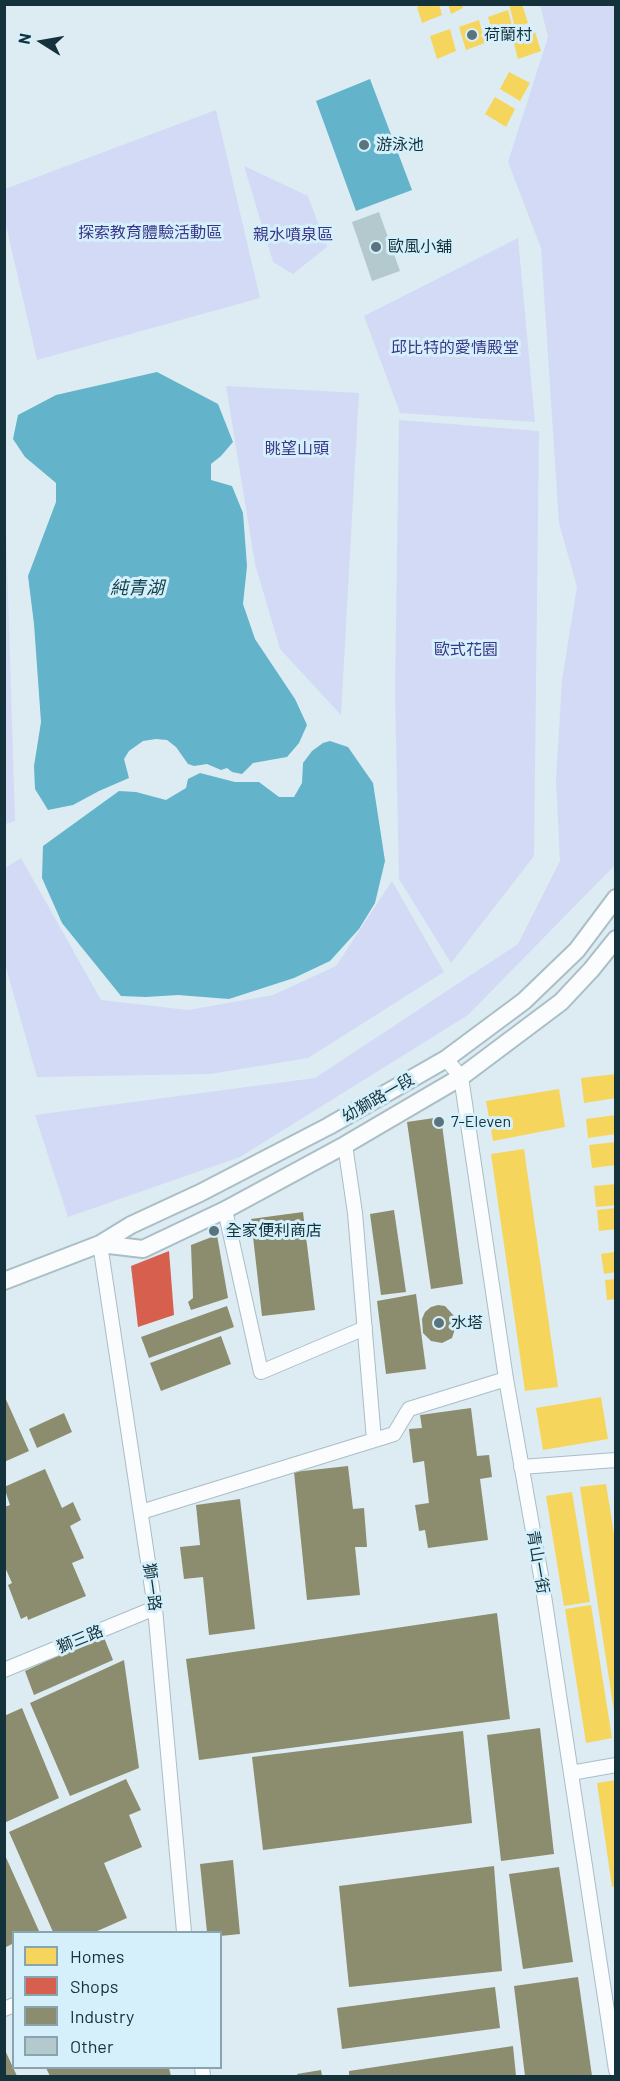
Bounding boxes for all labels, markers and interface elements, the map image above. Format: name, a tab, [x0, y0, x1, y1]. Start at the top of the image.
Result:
north arrow	[12, 12, 72, 72]
place label: 荷蘭村	[484, 25, 532, 45]
marker: 荷蘭村	[465, 28, 479, 42]
text: N	[13, 31, 34, 46]
place label: 游泳池	[376, 135, 424, 155]
marker: 游泳池	[357, 138, 371, 152]
park label: 探索教育體驗活動區	[78, 223, 222, 243]
park label: 親水噴泉區	[253, 225, 333, 245]
place label: 歐風小舖	[388, 237, 452, 257]
marker: 歐風小舖	[369, 240, 383, 254]
park label: 邱比特的愛情殿堂	[391, 338, 519, 358]
park label: 眺望山頭	[265, 439, 329, 459]
water label: 純青湖	[110, 577, 164, 599]
park label: 歐式花園	[434, 640, 498, 660]
street label: 幼獅路一段	[339, 1070, 417, 1126]
place label: 7-Eleven	[451, 1112, 511, 1132]
marker: 7-Eleven	[432, 1115, 446, 1129]
place label: 全家便利商店	[226, 1221, 322, 1241]
marker: 全家便利商店	[207, 1224, 221, 1238]
place label: 水塔	[451, 1313, 483, 1333]
marker: 水塔	[432, 1316, 446, 1330]
street label: 青山一街	[523, 1529, 553, 1595]
street label: 獅一路	[139, 1562, 165, 1612]
street label: 獅三路	[54, 1621, 106, 1657]
legend	[12, 1931, 222, 2069]
text: Homes	[70, 1945, 124, 1967]
text: Shops	[70, 1975, 119, 1997]
text: Industry	[70, 2005, 134, 2027]
text: Other	[70, 2035, 113, 2057]

